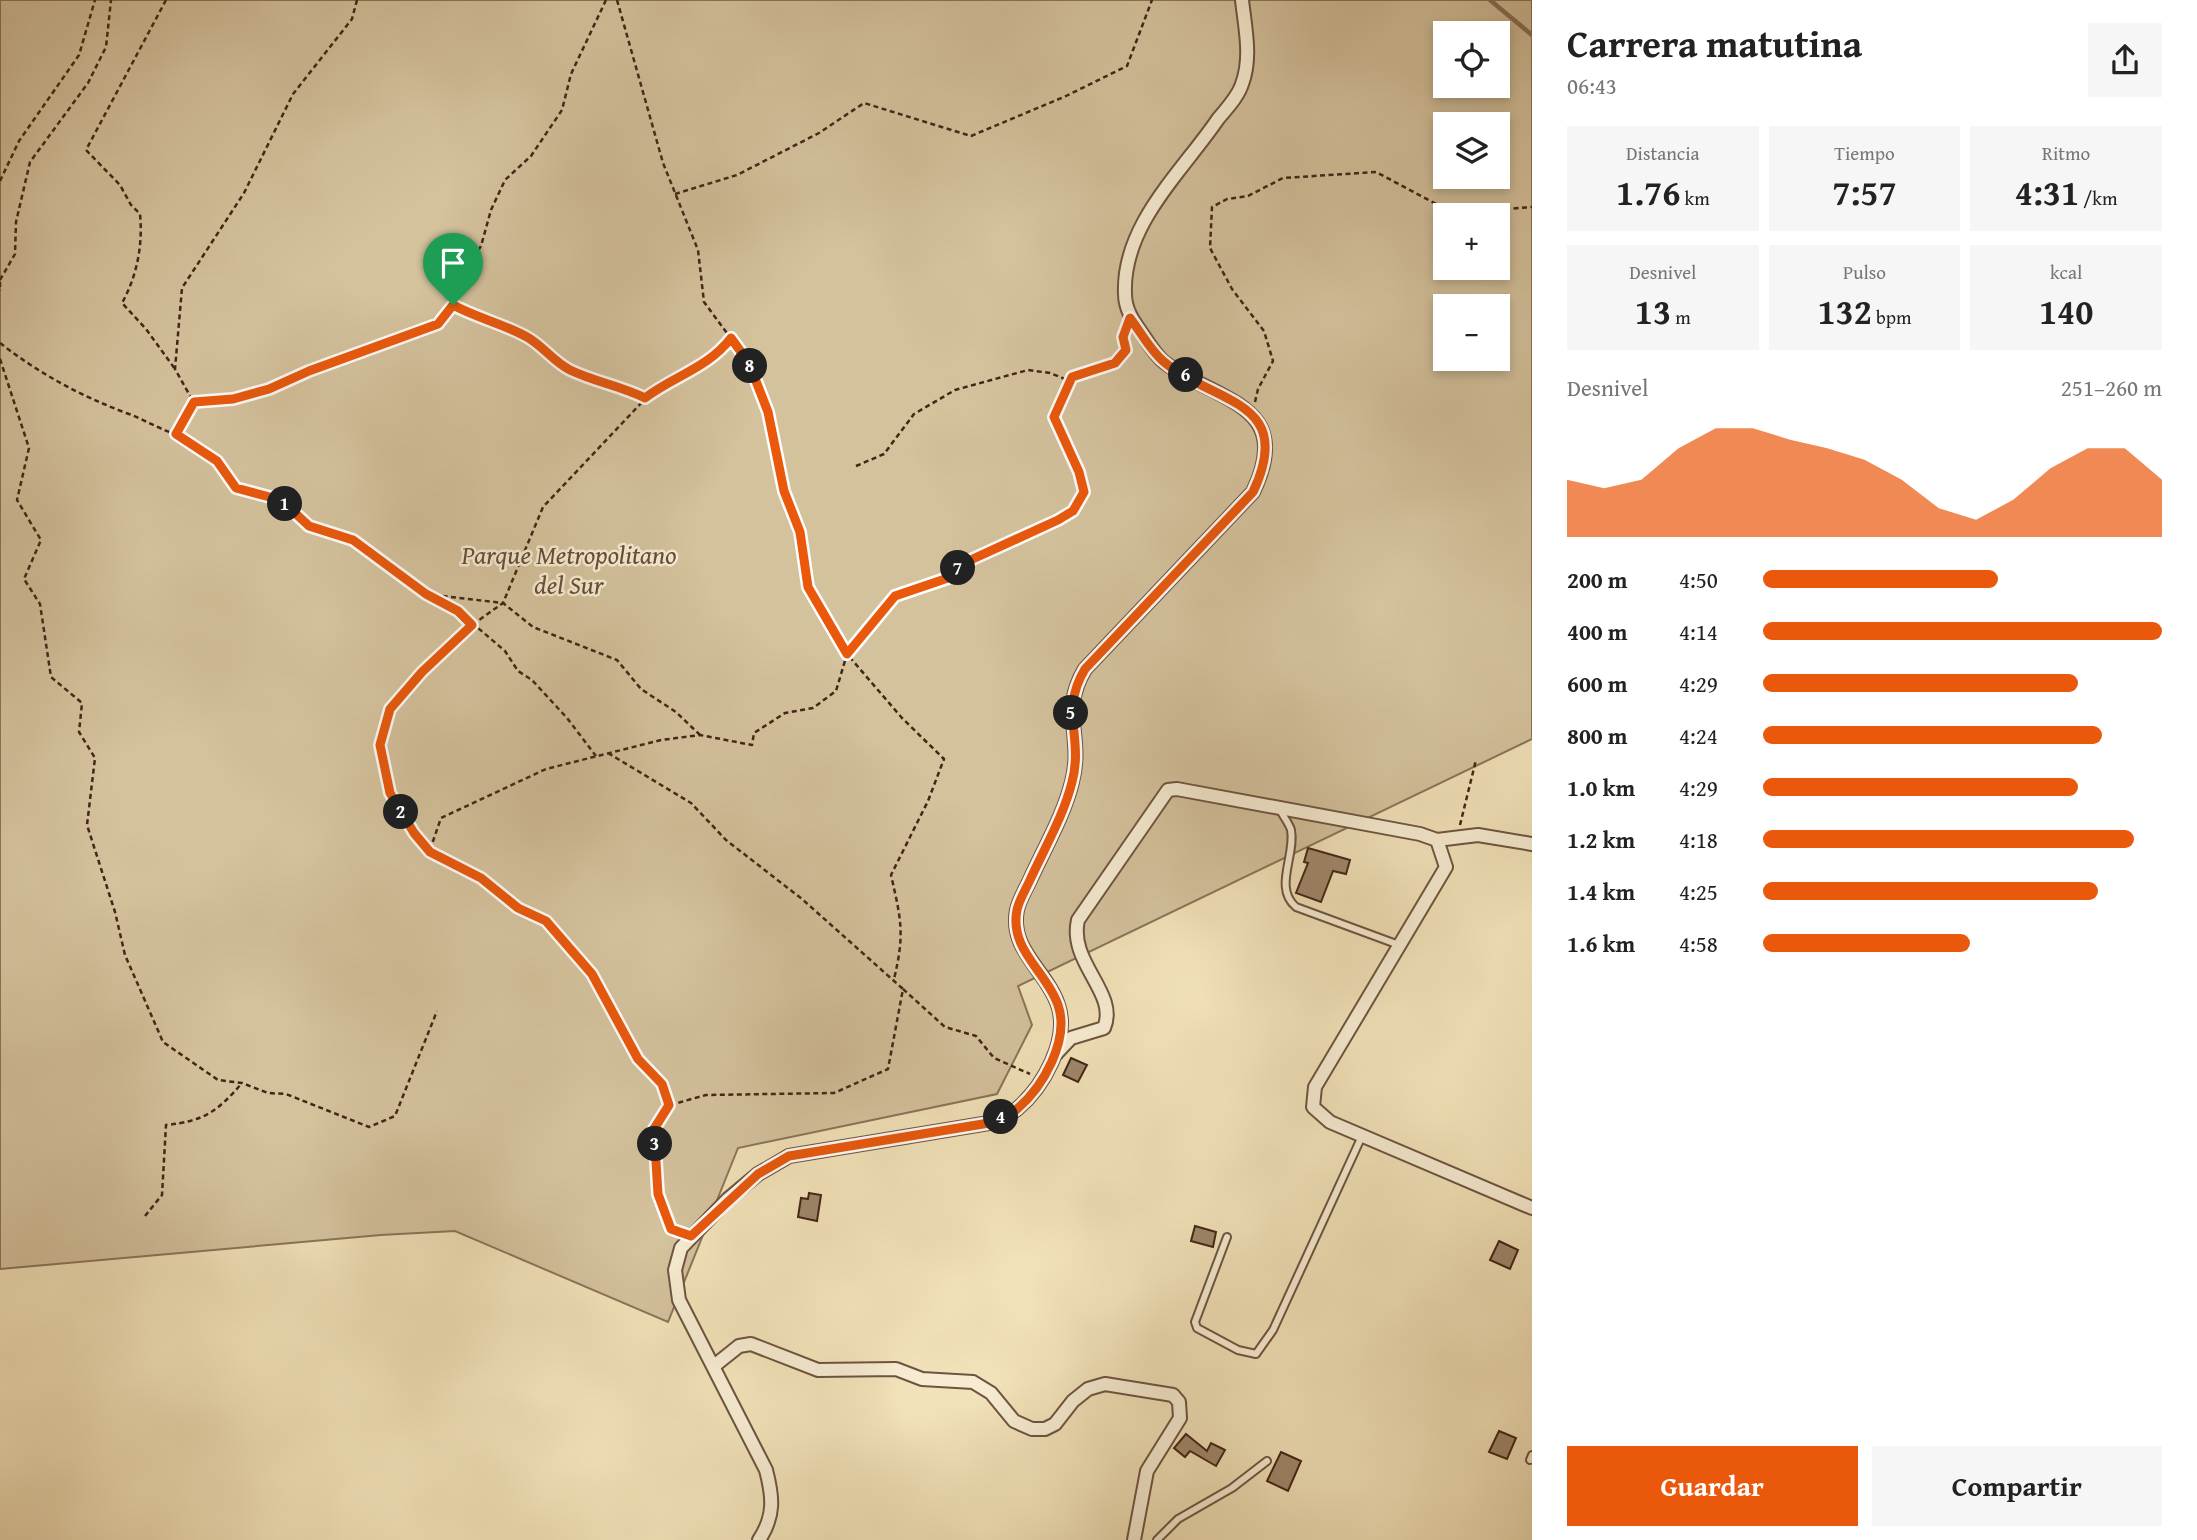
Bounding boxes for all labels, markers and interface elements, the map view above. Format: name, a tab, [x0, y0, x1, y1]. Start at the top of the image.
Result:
text: Carrera matutina	[1567, 15, 1862, 71]
map controls	[1433, 21, 1510, 371]
button: locate	[1433, 21, 1510, 98]
button: share	[2088, 23, 2162, 97]
text: 06:43	[1567, 69, 1617, 102]
button: layers	[1433, 112, 1510, 189]
text: Distancia	[1626, 139, 1700, 167]
text: Tiempo	[1834, 139, 1895, 167]
text: Ritmo	[2042, 139, 2090, 167]
text: 1.76	[1616, 167, 1680, 218]
text: 7:57	[1832, 167, 1897, 218]
text: 4:31	[2015, 167, 2079, 218]
text: km	[1680, 184, 1710, 212]
text: /km	[2079, 184, 2117, 212]
button: +	[1433, 203, 1510, 280]
pin	[423, 233, 483, 305]
icon: arrive	[434, 244, 472, 282]
text: Desnivel	[1629, 258, 1696, 286]
text: Pulso	[1843, 258, 1886, 286]
text: kcal	[2050, 258, 2082, 286]
text: 13	[1635, 286, 1671, 337]
text: 132	[1817, 286, 1872, 337]
text: 140	[2039, 286, 2093, 337]
button: −	[1433, 294, 1510, 371]
text: m	[1671, 303, 1691, 331]
text: bpm	[1872, 303, 1912, 331]
pin: 8	[732, 348, 768, 384]
text: 8	[745, 351, 754, 379]
pin: 6	[1168, 358, 1204, 392]
text: 6	[1181, 360, 1190, 388]
text: Desnivel	[1567, 371, 1648, 404]
text: 251–260 m	[2061, 371, 2162, 404]
pin: 1	[268, 486, 302, 522]
text: 1	[280, 489, 289, 517]
park label: Parque Metropolitano del Sur	[461, 535, 676, 604]
pin: 7	[940, 550, 976, 586]
text: 7	[953, 553, 962, 581]
text: 200 m	[1567, 563, 1628, 596]
text: 4:50	[1679, 563, 1718, 596]
text: 400 m	[1567, 615, 1628, 648]
text: 4:14	[1679, 615, 1718, 648]
text: 600 m	[1567, 667, 1628, 700]
text: 4:29	[1679, 667, 1718, 700]
pin: 5	[1054, 696, 1088, 730]
text: 5	[1066, 698, 1075, 726]
text: 800 m	[1567, 719, 1628, 752]
text: 4:24	[1679, 719, 1718, 752]
text: 1.0 km	[1567, 771, 1635, 804]
text: 4:29	[1679, 771, 1718, 804]
pin: 2	[384, 794, 418, 830]
text: 2	[396, 797, 405, 825]
text: 1.2 km	[1567, 823, 1635, 856]
text: 4:18	[1679, 823, 1718, 856]
text: 1.4 km	[1567, 875, 1635, 908]
text: 4:25	[1679, 875, 1718, 908]
text: 1.6 km	[1567, 927, 1635, 960]
text: 4:58	[1679, 927, 1718, 960]
pin: 4	[984, 1100, 1018, 1134]
text: 4	[996, 1102, 1005, 1130]
pin: 3	[638, 1126, 672, 1162]
text: 3	[650, 1129, 659, 1157]
button: Guardar	[1567, 1446, 1858, 1526]
button: Compartir	[1872, 1446, 2162, 1526]

